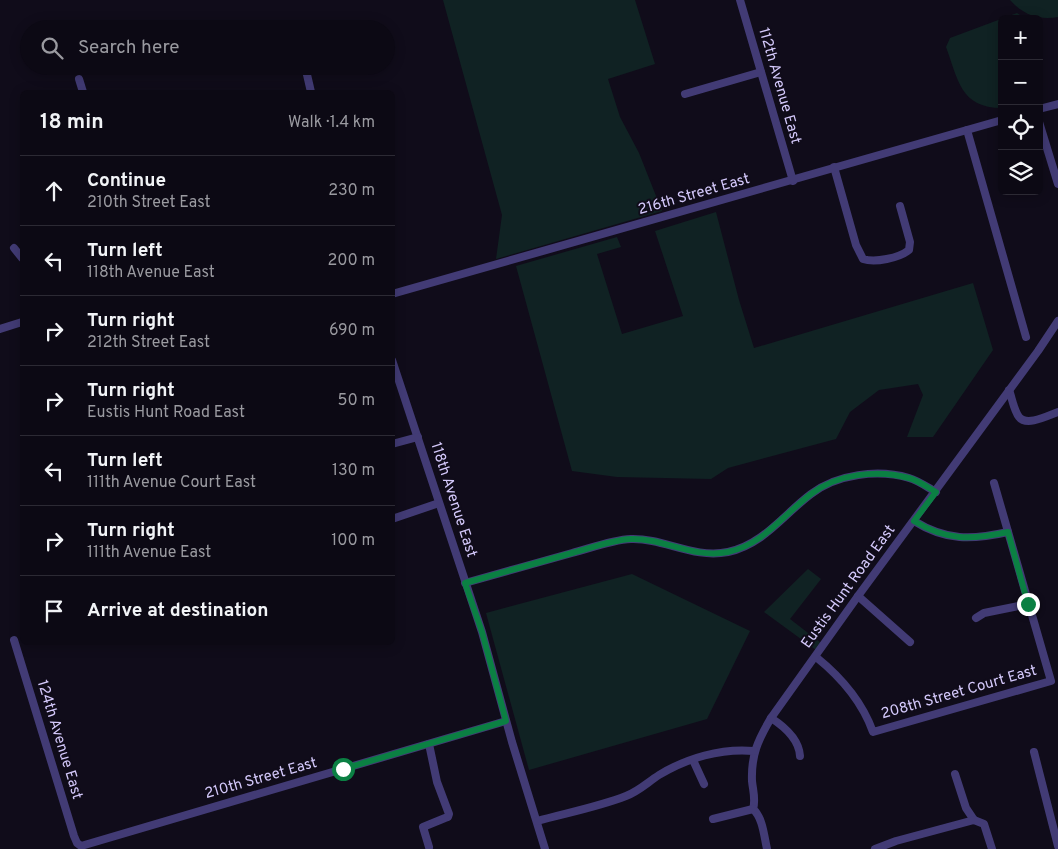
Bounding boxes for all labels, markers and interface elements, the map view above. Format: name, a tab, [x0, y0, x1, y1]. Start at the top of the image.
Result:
map controls	[998, 15, 1043, 195]
button: +	[998, 15, 1043, 60]
search box	[20, 20, 395, 75]
street label: 112th Avenue East	[753, 26, 805, 146]
icon: search	[38, 34, 66, 62]
text: Search here	[78, 36, 180, 60]
button: −	[998, 60, 1043, 105]
button: locate	[998, 105, 1043, 150]
text: 18 min	[40, 109, 104, 136]
text: Walk · 1.4 km	[288, 113, 375, 133]
button: layers	[998, 150, 1043, 195]
text: Continue	[87, 169, 166, 193]
street label: 216th Street East	[636, 170, 752, 220]
icon: ahead	[40, 177, 68, 205]
text: 230 m	[328, 181, 375, 201]
text: 210th Street East	[87, 193, 211, 213]
text: Turn left	[87, 239, 163, 263]
icon: left	[40, 247, 68, 275]
text: 200 m	[327, 251, 375, 271]
text: 118th Avenue East	[87, 263, 215, 283]
text: Turn right	[87, 309, 175, 333]
icon: right	[40, 317, 68, 345]
text: 690 m	[329, 321, 375, 341]
text: 212th Street East	[87, 333, 210, 353]
text: Turn right	[87, 379, 175, 403]
icon: right	[40, 387, 68, 415]
text: 50 m	[338, 391, 375, 411]
text: Eustis Hunt Road East	[87, 403, 245, 423]
street label: 118th Avenue East	[425, 440, 481, 560]
text: Turn left	[87, 449, 163, 473]
icon: left	[40, 457, 68, 485]
text: 130 m	[332, 461, 375, 481]
text: 111th Avenue Court East	[87, 473, 256, 493]
text: Turn right	[87, 519, 175, 543]
street label: Eustis Hunt Road East	[798, 521, 900, 653]
icon: right	[40, 527, 68, 555]
text: 100 m	[331, 531, 375, 551]
text: 111th Avenue East	[87, 543, 211, 563]
route end	[1017, 593, 1040, 616]
icon: arrive	[40, 597, 68, 625]
text: Arrive at destination	[87, 599, 268, 623]
street label: 208th Street Court East	[879, 662, 1039, 724]
street label: 124th Avenue East	[32, 678, 86, 802]
street label: 210th Street East	[203, 754, 319, 804]
route start	[332, 758, 355, 781]

